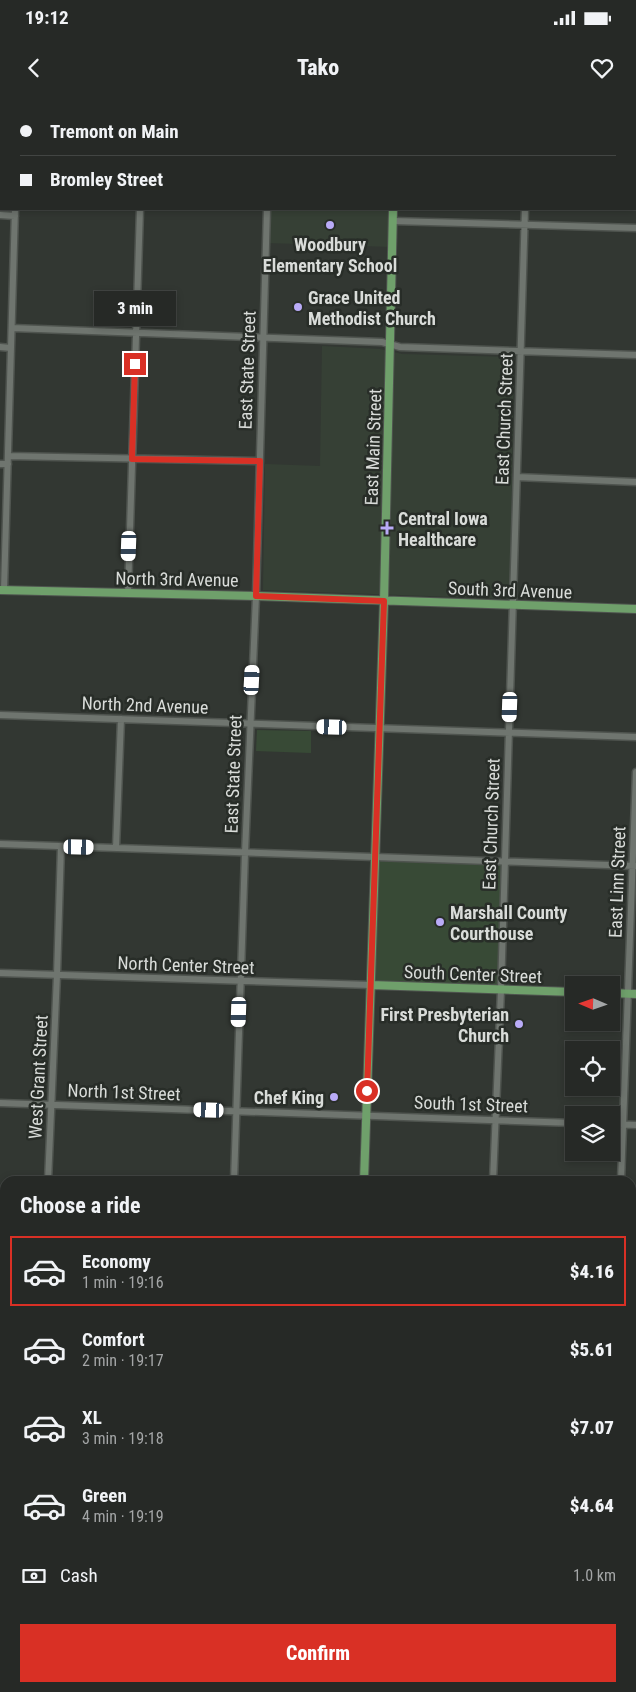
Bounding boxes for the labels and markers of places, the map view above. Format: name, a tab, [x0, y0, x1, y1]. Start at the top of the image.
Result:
marker: Woodbury Elementary School	[324, 219, 336, 231]
place label: Woodbury Elementary School	[263, 234, 397, 276]
place label: Grace United Methodist Church	[308, 287, 436, 329]
marker: Grace United Methodist Church	[292, 301, 304, 313]
place label: Central Iowa Healthcare	[398, 508, 488, 550]
marker: Central Iowa Healthcare	[380, 521, 394, 535]
place label: Marshall County Courthouse	[450, 902, 567, 944]
marker: Marshall County Courthouse	[434, 916, 446, 928]
place label: First Presbyterian Church	[380, 1004, 509, 1046]
marker: First Presbyterian Church	[513, 1018, 525, 1030]
place label: Chef King	[254, 1087, 324, 1108]
marker: Chef King	[328, 1091, 340, 1103]

